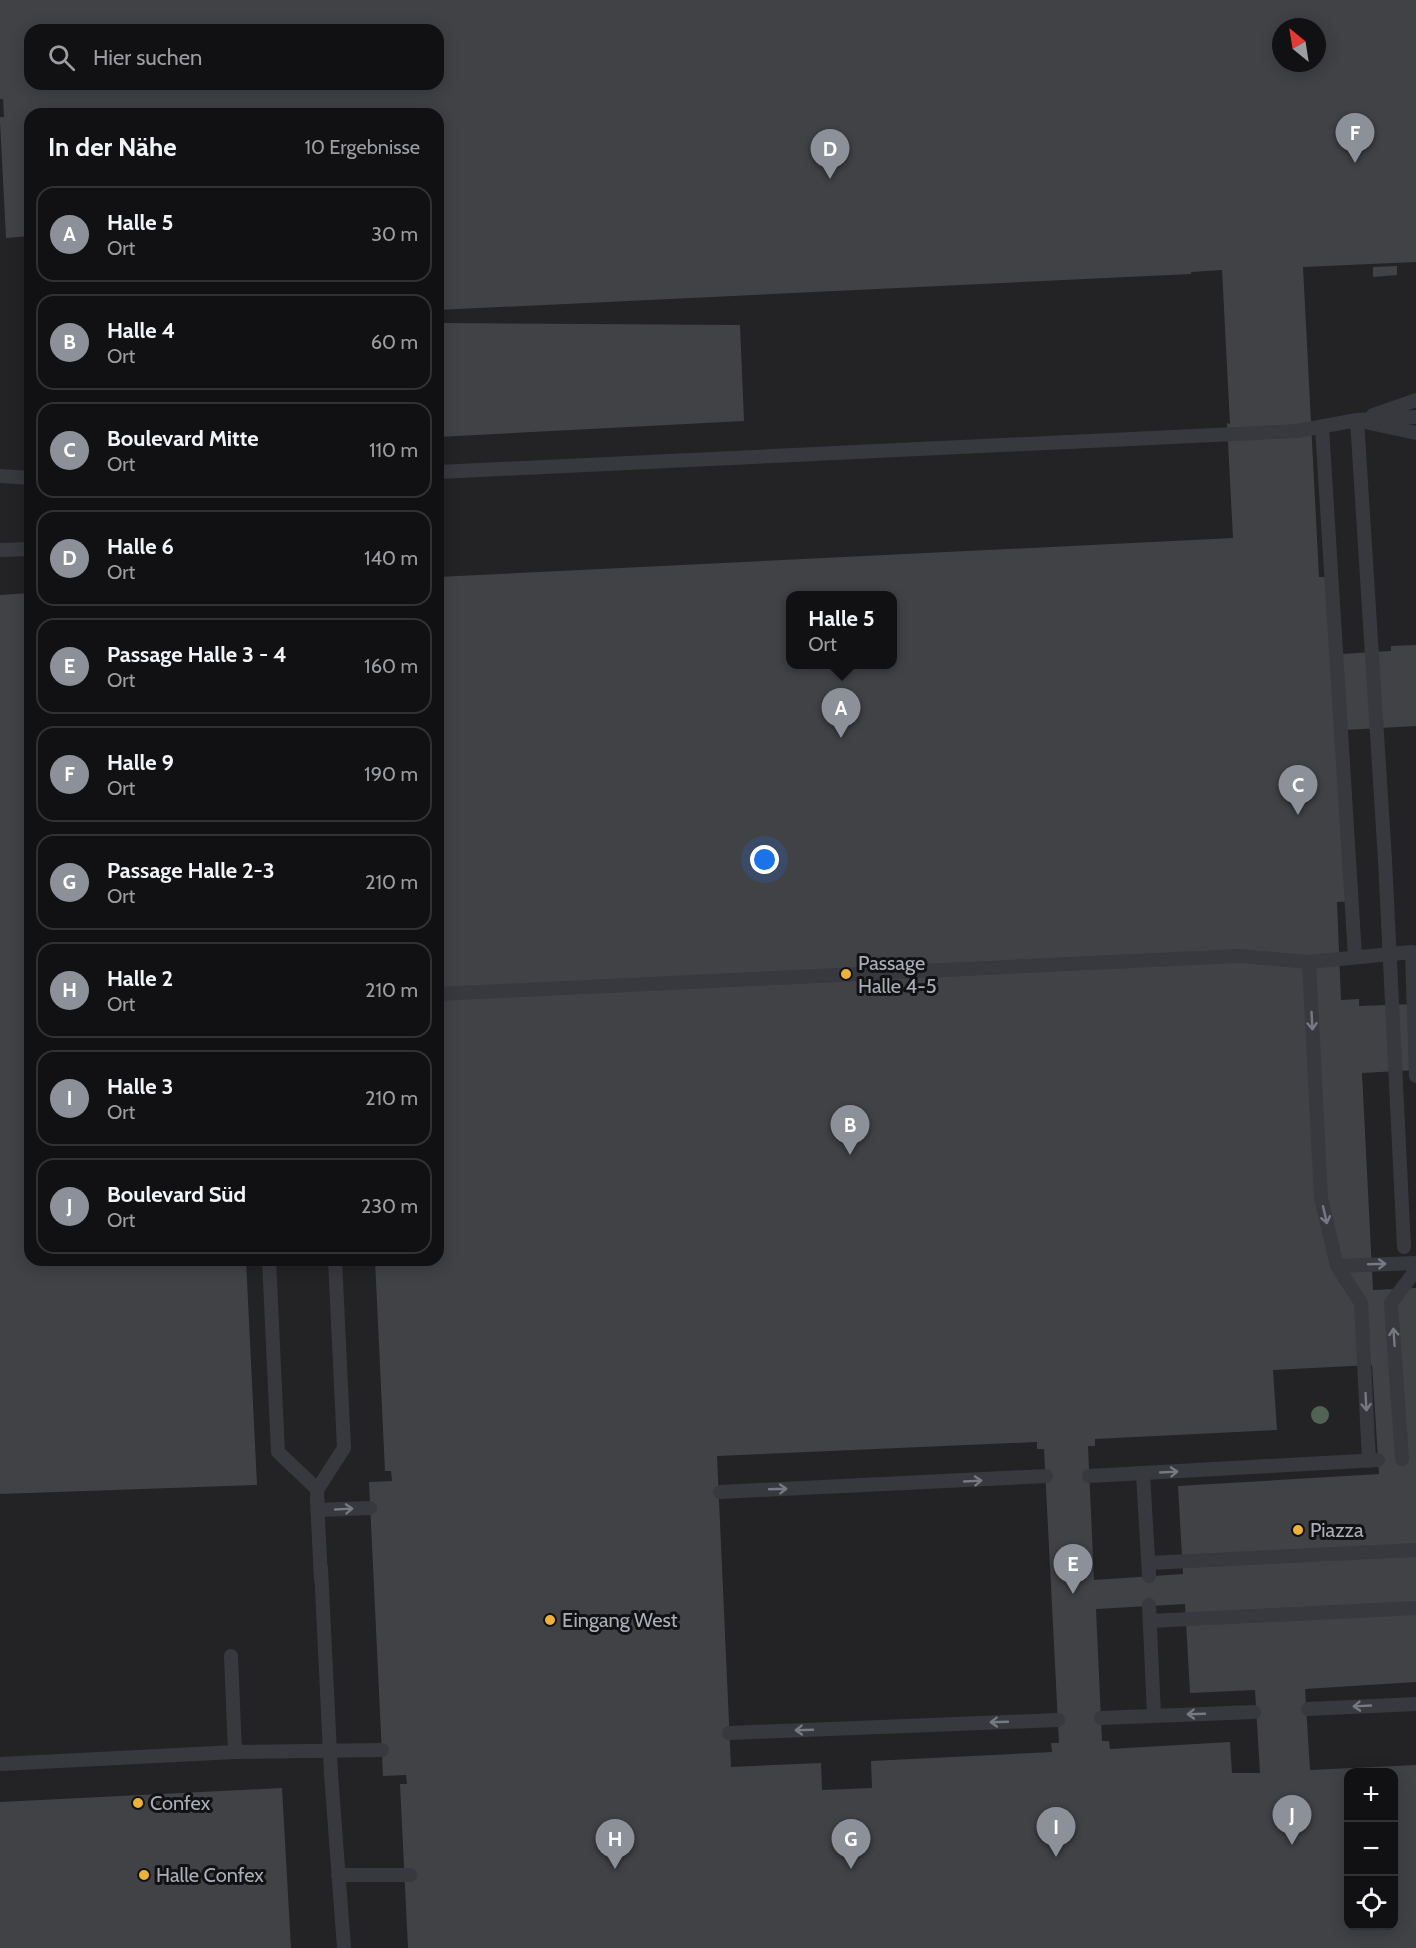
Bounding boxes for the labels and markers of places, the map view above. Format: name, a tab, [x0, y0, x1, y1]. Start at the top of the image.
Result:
pin: F	[1336, 114, 1374, 163]
pin: D	[810, 130, 850, 179]
pin: A	[822, 688, 860, 738]
pin: C	[1278, 766, 1318, 815]
place label: Passage Halle 4-5	[858, 951, 936, 998]
marker: Passage Halle 4-5	[839, 967, 853, 981]
pin: B	[830, 1106, 870, 1155]
place label: Piazza	[1310, 1518, 1364, 1542]
marker: Piazza	[1291, 1523, 1305, 1537]
pin: E	[1054, 1544, 1092, 1594]
place label: Eingang West	[562, 1608, 678, 1632]
marker: Eingang West	[543, 1613, 557, 1627]
place label: Confex	[150, 1791, 211, 1815]
marker: Confex	[131, 1796, 145, 1810]
pin: J	[1272, 1796, 1312, 1845]
pin: I	[1036, 1808, 1076, 1857]
pin: H	[596, 1820, 634, 1869]
pin: G	[832, 1820, 870, 1869]
place label: Halle Confex	[156, 1863, 264, 1887]
marker: Halle Confex	[137, 1868, 151, 1882]

